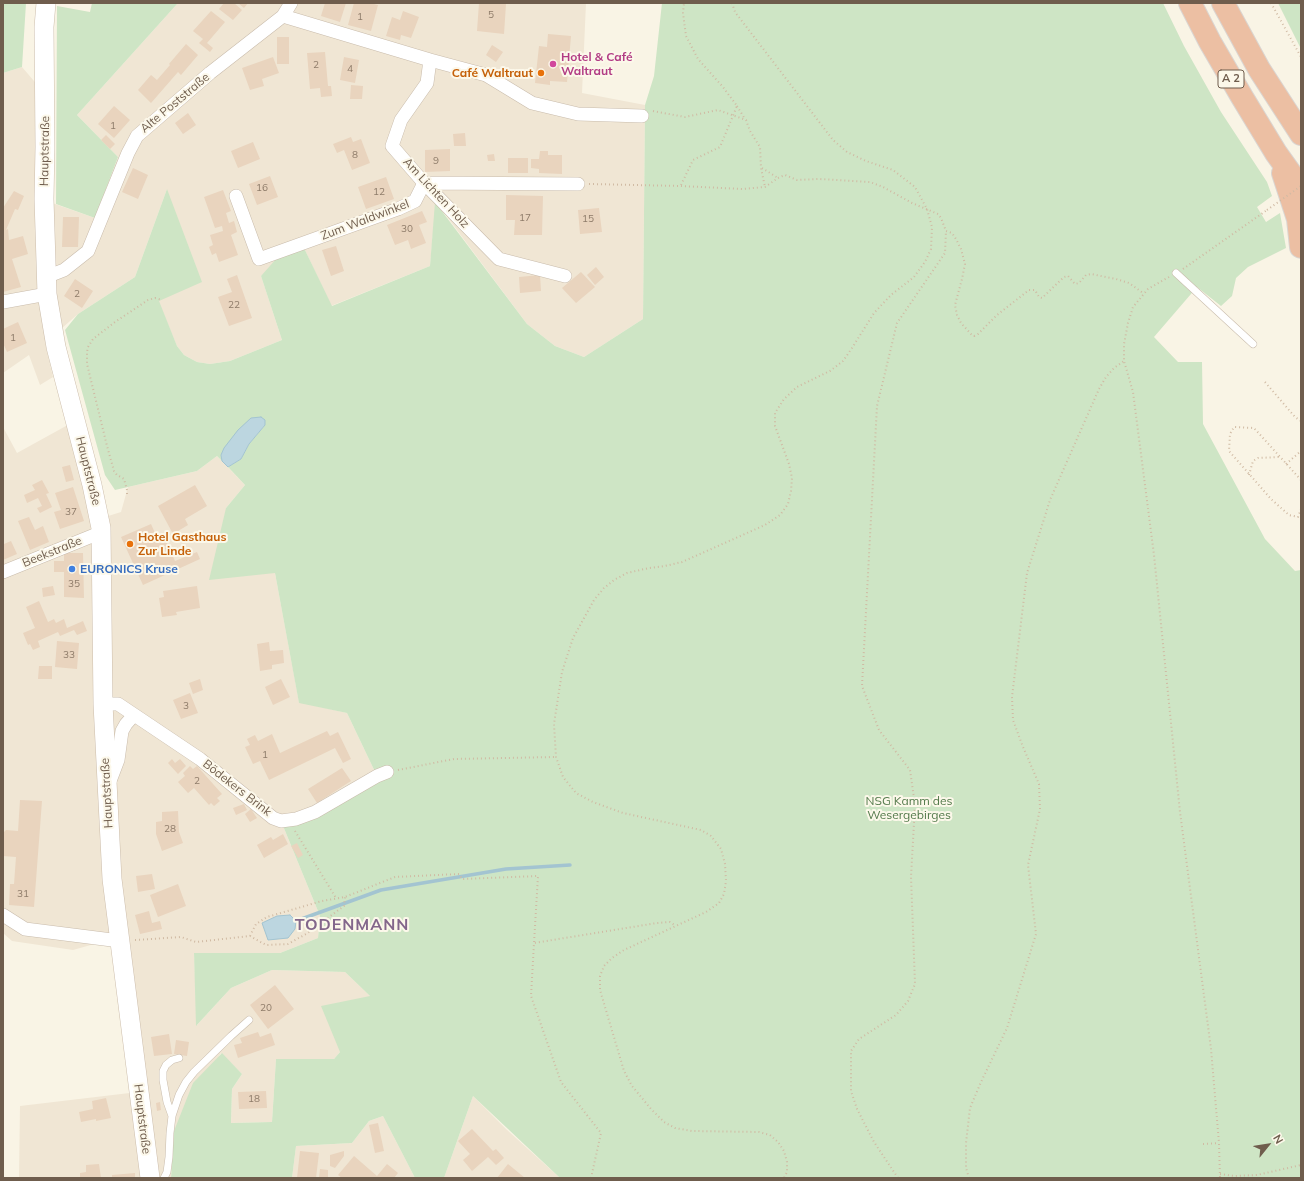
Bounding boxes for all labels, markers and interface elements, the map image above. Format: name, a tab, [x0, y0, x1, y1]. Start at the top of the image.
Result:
house number: 5	[488, 9, 494, 21]
house number: 1	[357, 11, 363, 23]
place label: Hotel & Café Waltraut	[561, 50, 633, 78]
house number: 2	[313, 59, 319, 71]
marker: Hotel & Café Waltraut	[548, 59, 558, 69]
house number: 4	[347, 63, 353, 75]
place label: Café Waltraut	[452, 66, 533, 80]
marker: Café Waltraut	[536, 68, 546, 78]
street label: Alte Poststraße	[138, 70, 212, 136]
road number: A 2	[1218, 70, 1244, 88]
street label: Hauptstraße	[37, 116, 53, 186]
house number: 1	[110, 120, 116, 132]
house number: 8	[352, 149, 358, 161]
street label: Am Lichten Holz	[400, 155, 472, 231]
house number: 9	[433, 155, 439, 167]
house number: 16	[256, 182, 268, 194]
house number: 12	[373, 186, 385, 198]
street label: Zum Waldwinkel	[319, 197, 411, 243]
house number: 17	[519, 212, 531, 224]
house number: 15	[582, 213, 594, 225]
house number: 30	[401, 223, 413, 235]
house number: 2	[74, 288, 80, 300]
house number: 22	[228, 299, 240, 311]
house number: 1	[10, 332, 16, 344]
street label: Hauptstraße	[73, 435, 103, 507]
house number: 37	[65, 506, 77, 518]
place label: Hotel Gasthaus Zur Linde	[138, 530, 226, 558]
street label: Beekstraße	[20, 534, 84, 570]
marker: Hotel Gasthaus Zur Linde	[125, 539, 135, 549]
place label: EURONICS Kruse	[80, 562, 178, 576]
marker: EURONICS Kruse	[67, 564, 77, 574]
house number: 35	[68, 578, 80, 590]
house number: 33	[63, 649, 75, 661]
house number: 3	[183, 700, 189, 712]
house number: 1	[262, 749, 268, 761]
street label: Hauptstraße	[98, 757, 116, 829]
street label: Bödekers Brink	[200, 757, 274, 819]
house number: 2	[194, 775, 200, 787]
park label: NSG Kamm des Wesergebirges	[865, 794, 953, 822]
house number: 28	[164, 823, 176, 835]
house number: 31	[17, 888, 29, 900]
district label: TODENMANN	[295, 915, 409, 935]
house number: 20	[260, 1002, 272, 1014]
street label: Hauptstraße	[131, 1083, 153, 1155]
house number: 18	[248, 1093, 260, 1105]
north arrow	[1248, 1125, 1288, 1165]
text: N	[1270, 1132, 1287, 1146]

